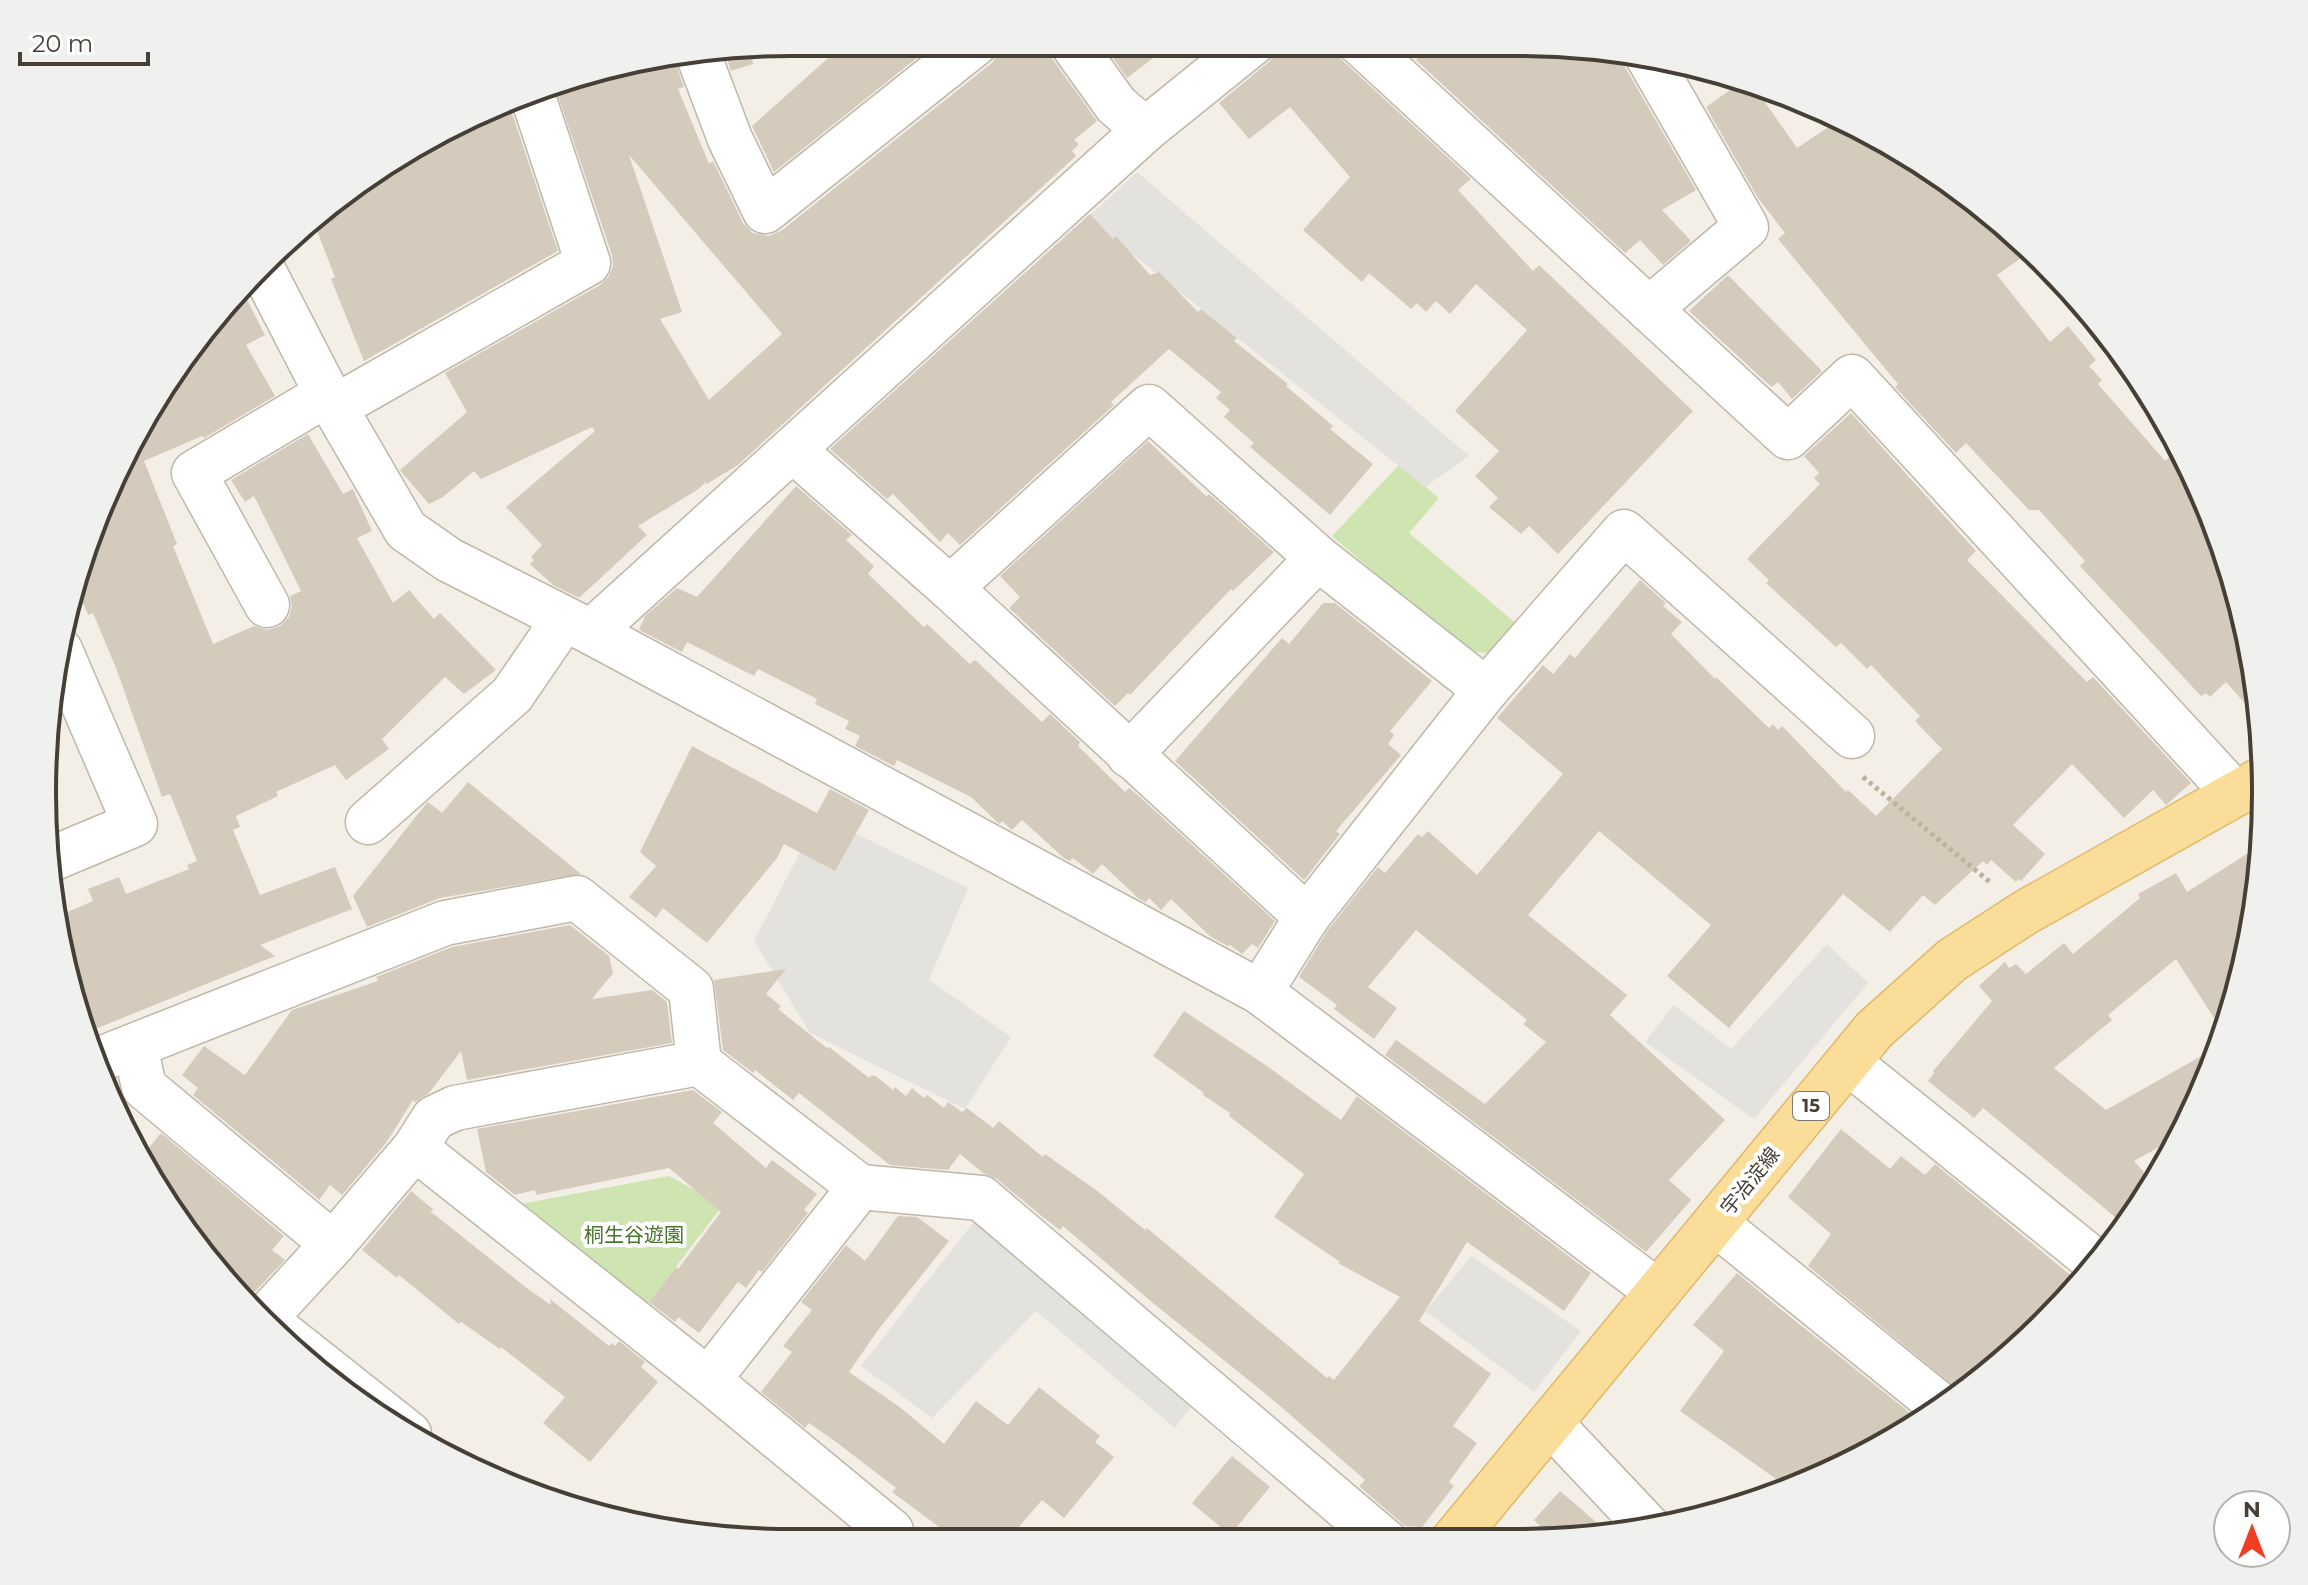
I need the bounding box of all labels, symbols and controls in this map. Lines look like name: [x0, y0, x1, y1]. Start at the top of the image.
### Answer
scale bar: [20, 16, 148, 66]
text: 20 m: [32, 29, 93, 58]
road number: 15: [1793, 1092, 1829, 1120]
street label: 宇治淀線: [1716, 1142, 1784, 1220]
park label: 桐生谷遊園: [584, 1223, 684, 1247]
north arrow: [2212, 1489, 2292, 1569]
text: N: [2243, 1496, 2261, 1523]

